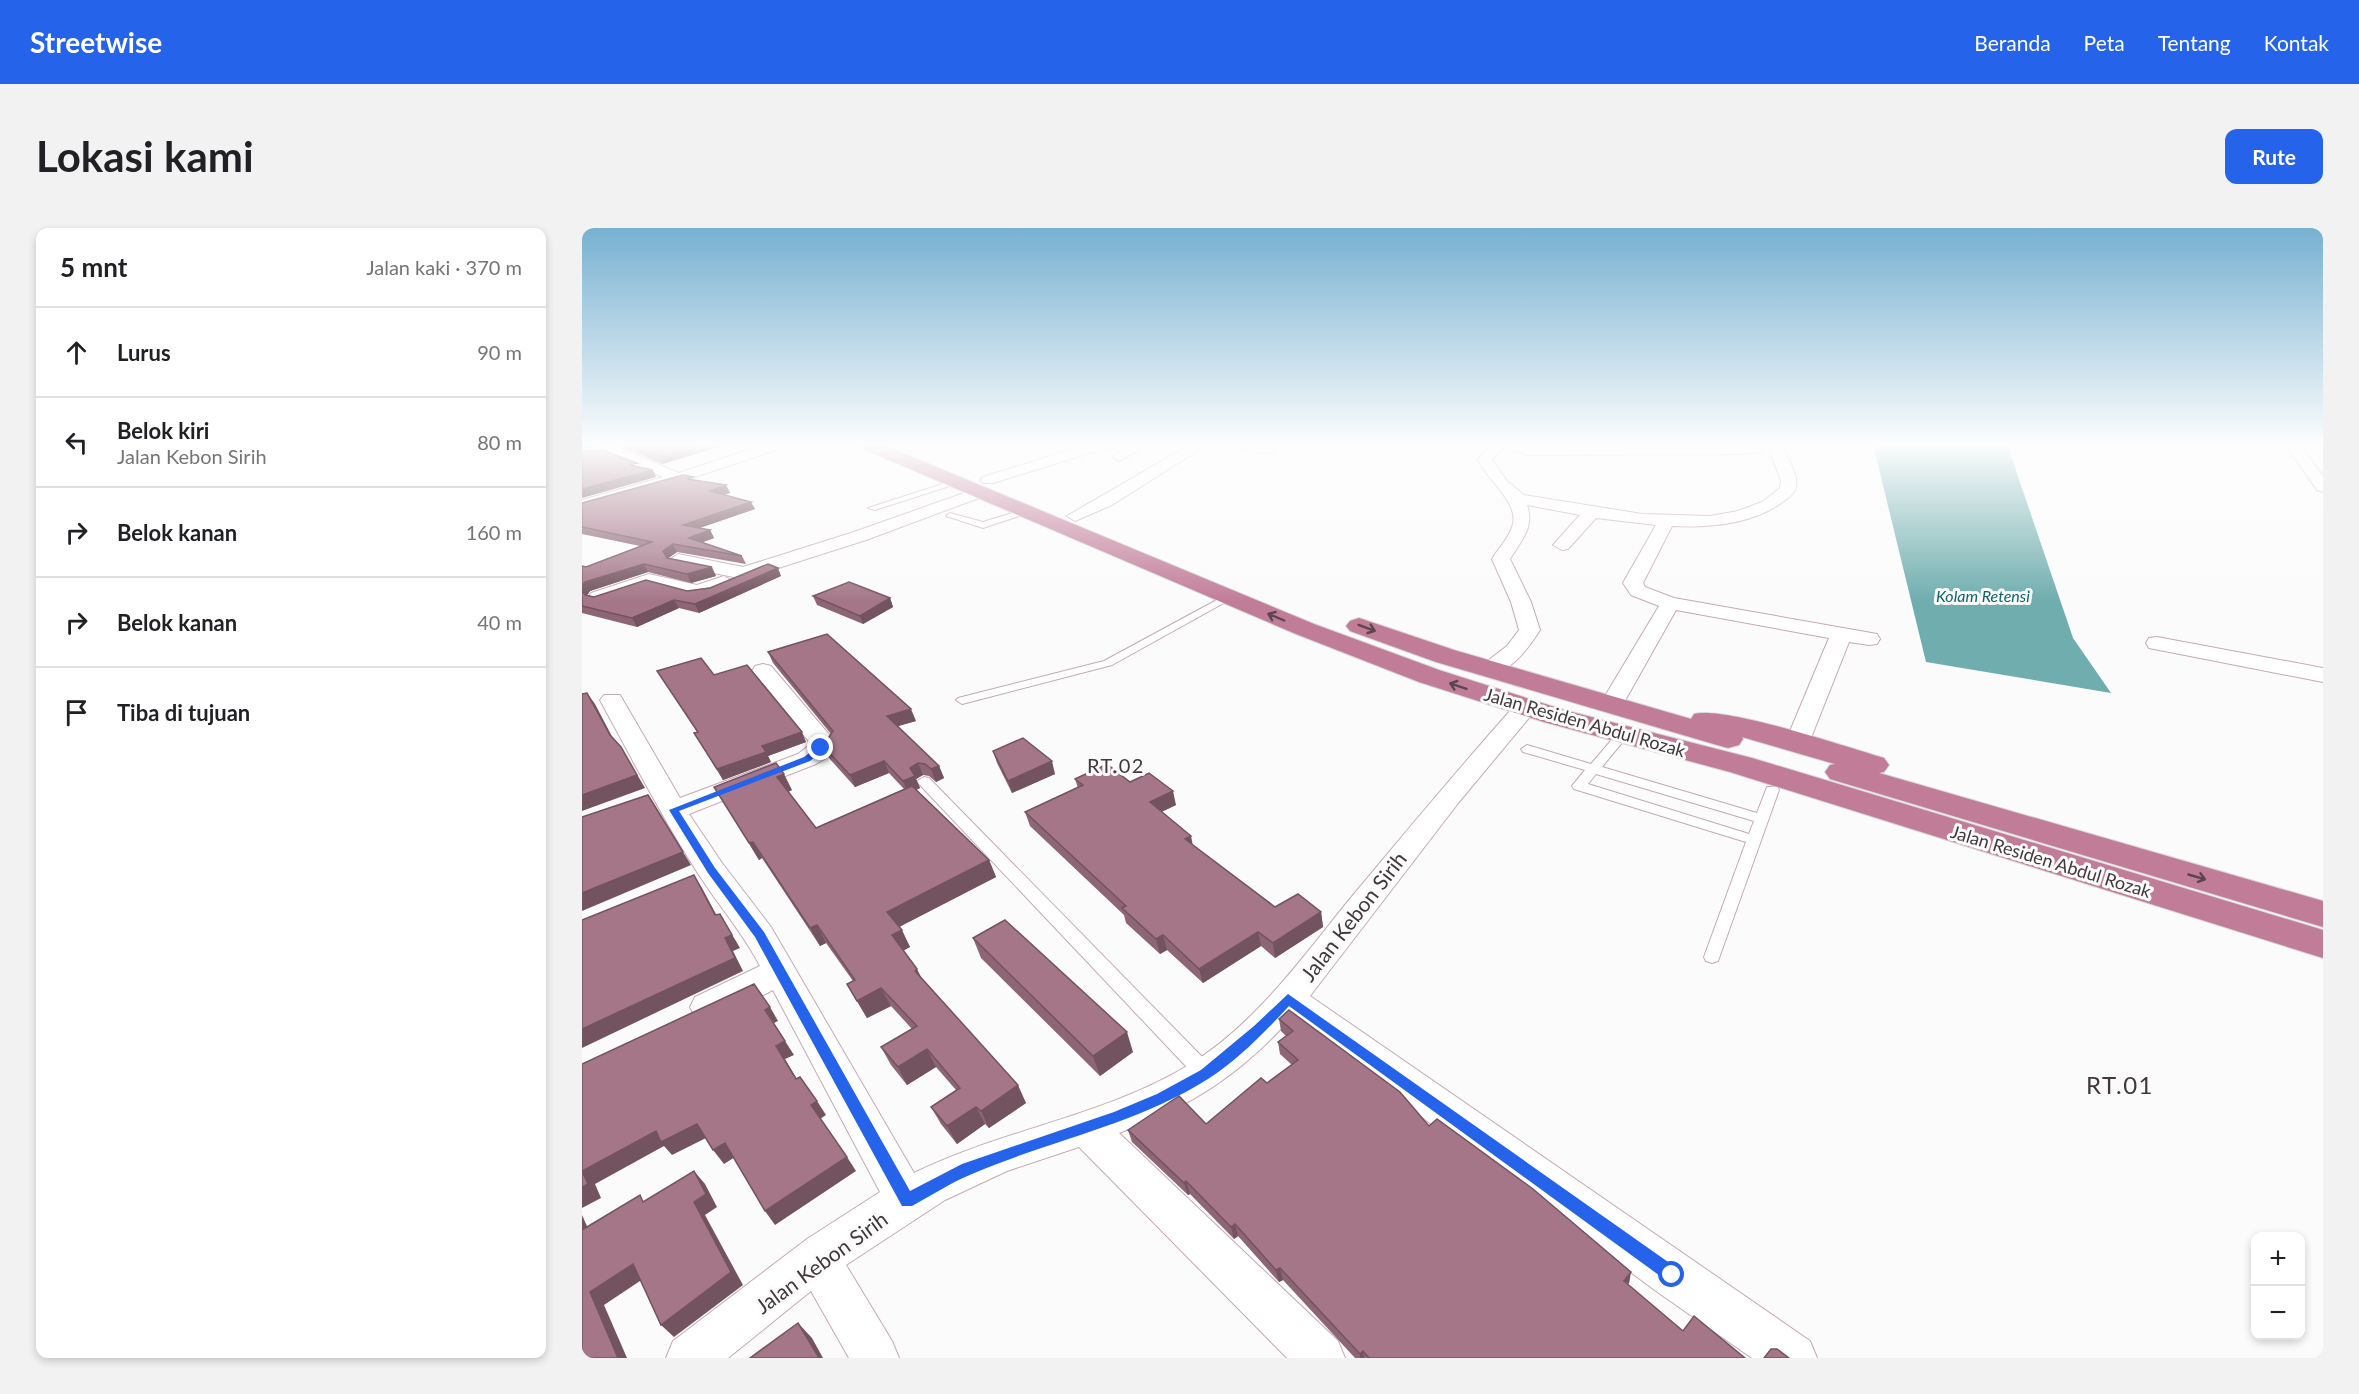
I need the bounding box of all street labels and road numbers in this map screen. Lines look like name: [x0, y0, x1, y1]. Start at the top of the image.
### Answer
street label: Jalan Residen Abdul Rozak: [1482, 683, 1689, 761]
street label: Jalan Residen Abdul Rozak: [1948, 820, 2155, 902]
street label: Jalan Kebon Sirih: [1295, 846, 1411, 986]
street label: Jalan Kebon Sirih: [750, 1206, 892, 1318]

